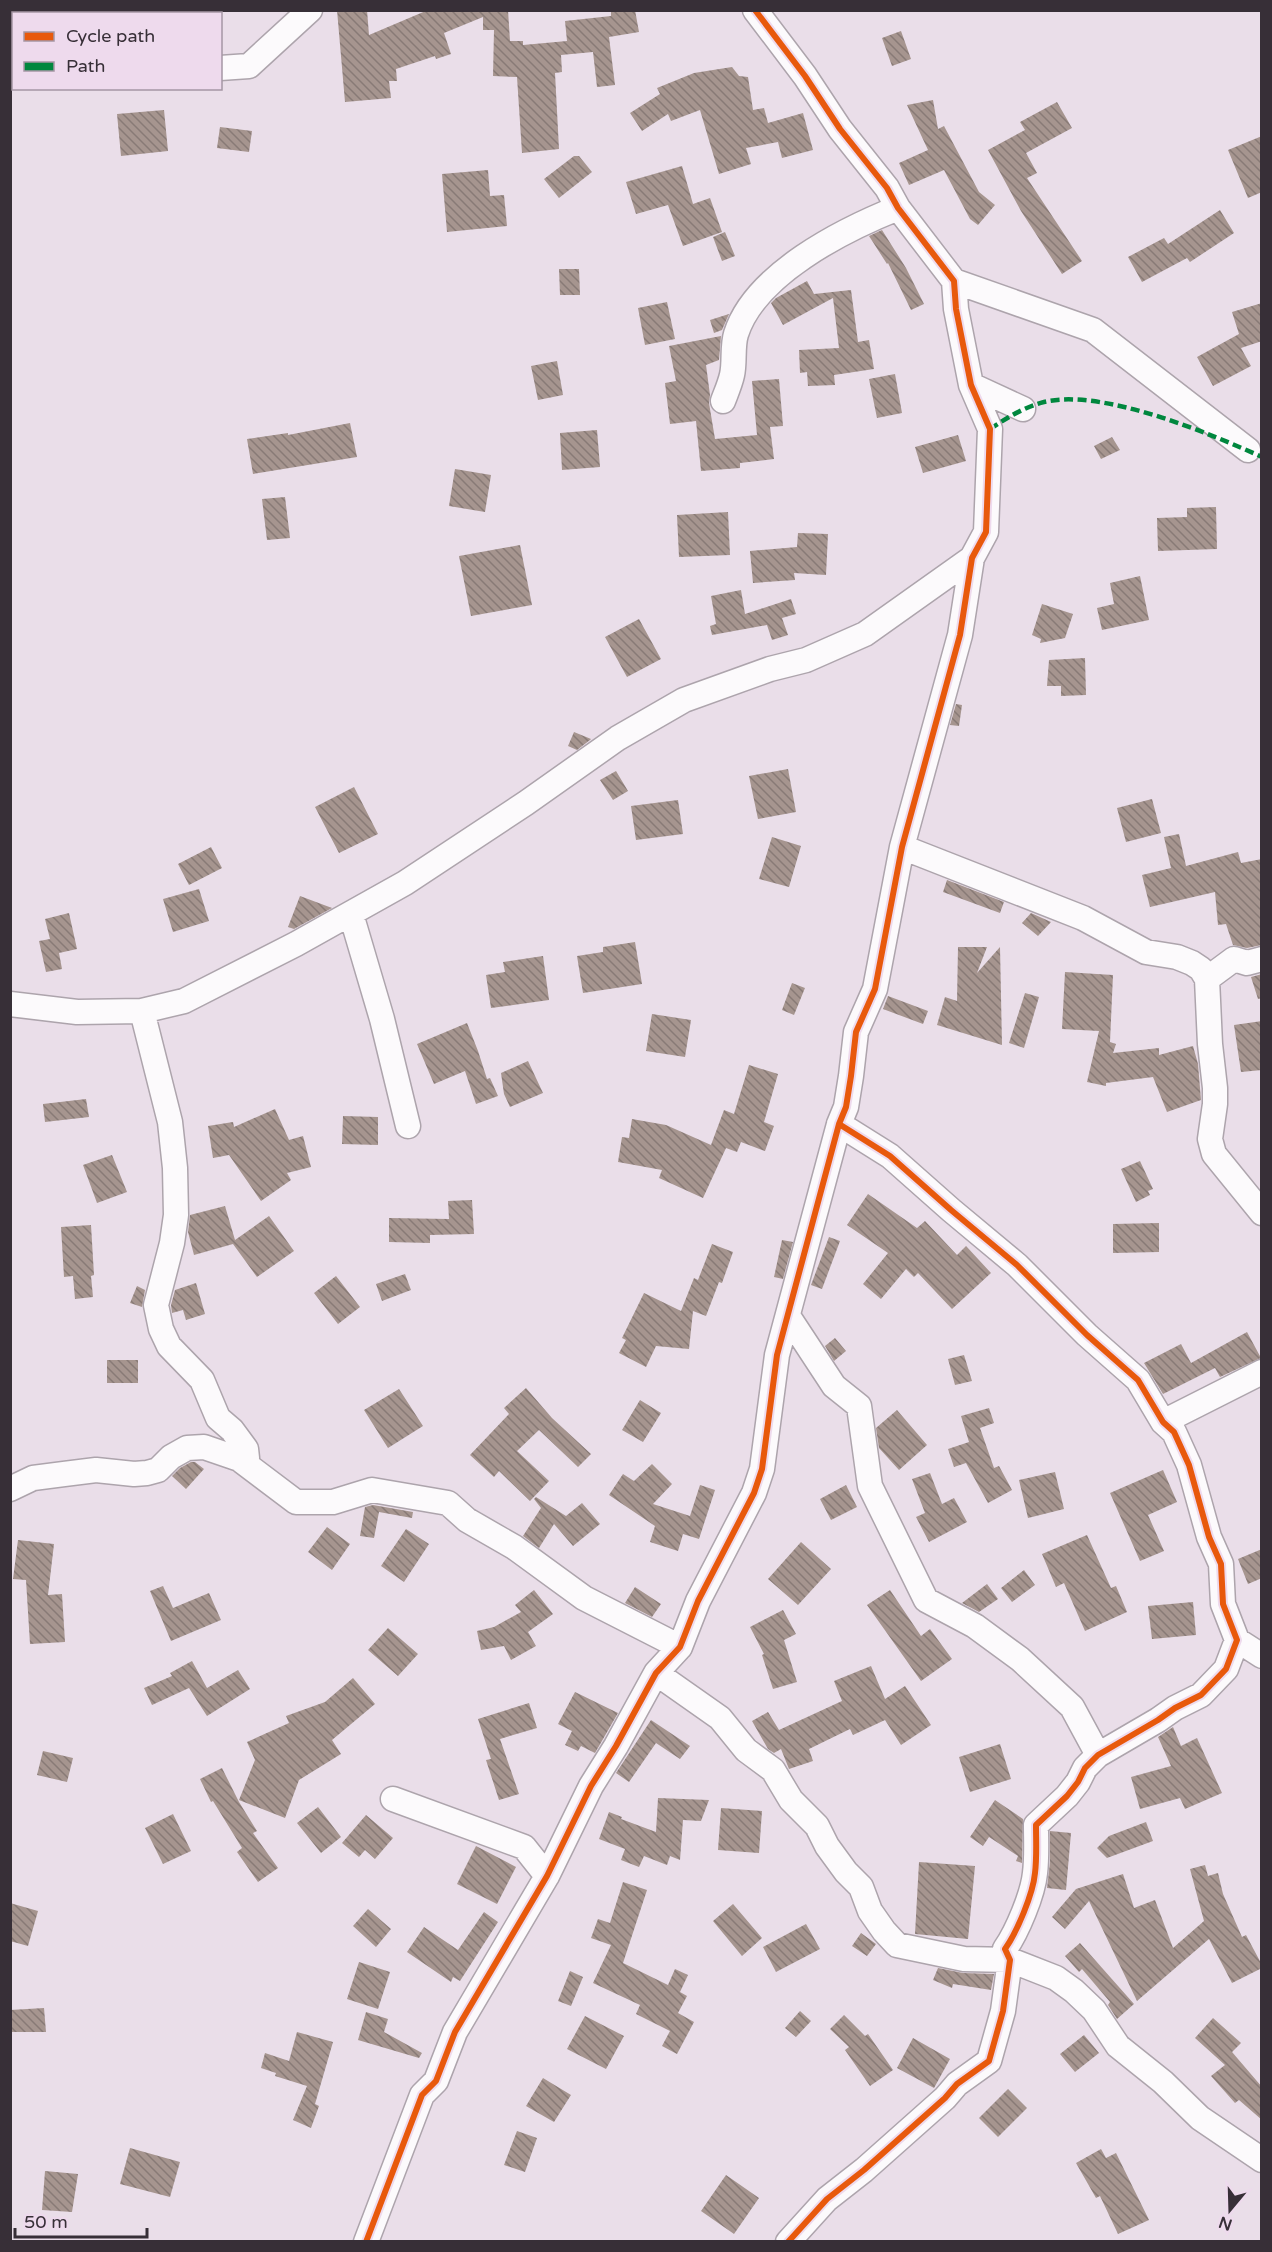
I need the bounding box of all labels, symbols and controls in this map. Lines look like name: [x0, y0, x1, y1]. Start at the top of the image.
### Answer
legend: [12, 12, 222, 90]
text: Cycle path: [66, 25, 155, 47]
text: Path: [66, 55, 105, 77]
north arrow: [1200, 2180, 1260, 2240]
scale bar: [15, 2201, 147, 2239]
text: 50 m: [24, 2211, 68, 2233]
text: N: [1216, 2212, 1235, 2235]

